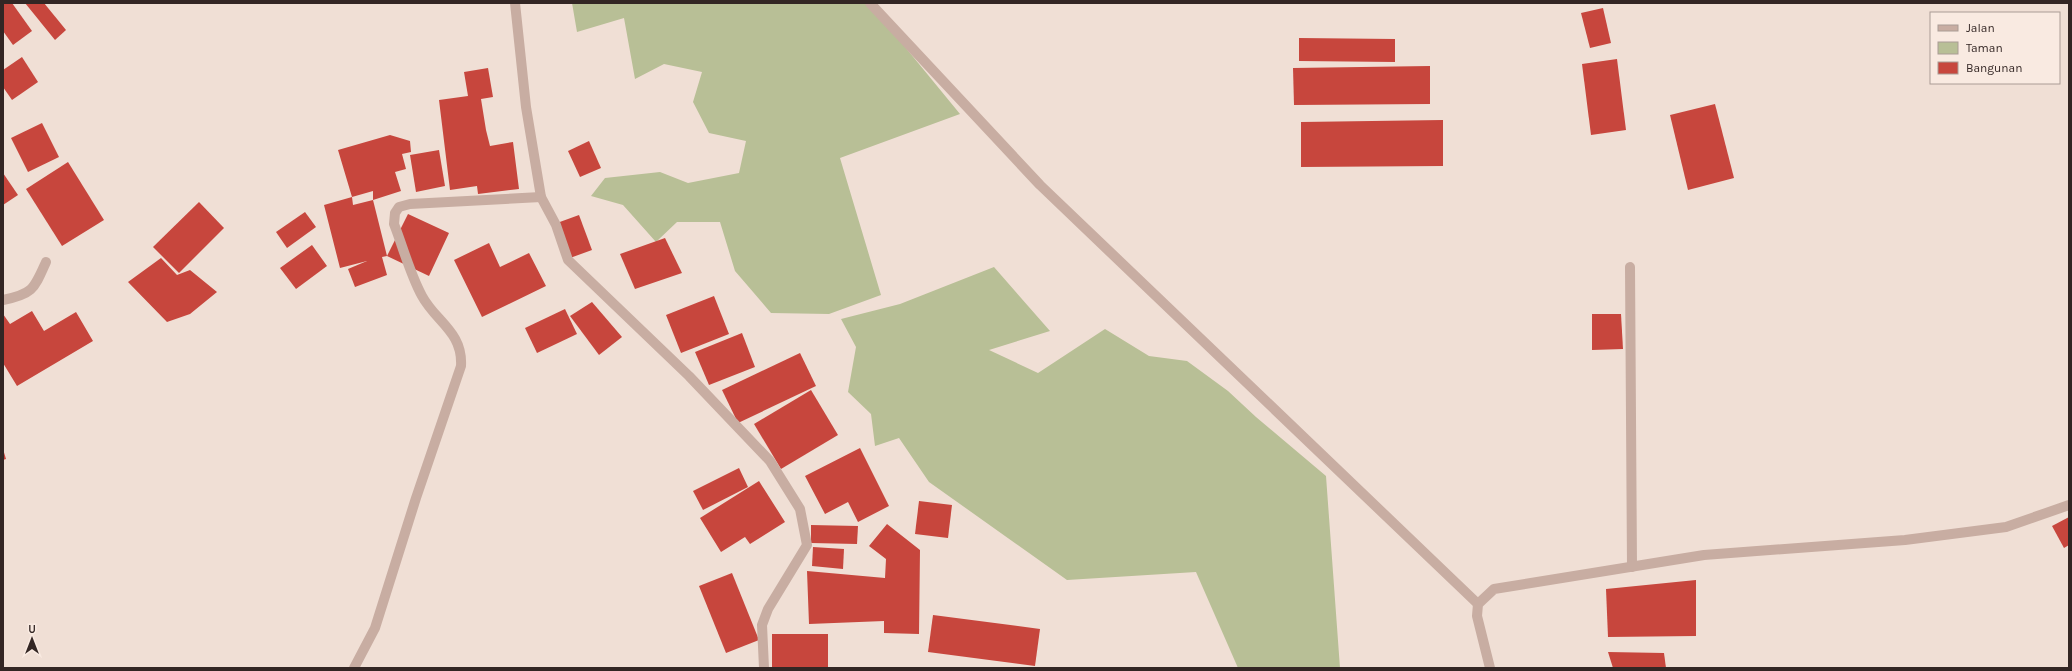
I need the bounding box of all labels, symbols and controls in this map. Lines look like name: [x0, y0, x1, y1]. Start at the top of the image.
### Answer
legend: [1930, 12, 2060, 84]
text: Jalan: [1966, 21, 1995, 35]
text: Taman: [1966, 41, 2003, 55]
text: Bangunan: [1966, 61, 2022, 75]
north arrow: [12, 619, 52, 659]
text: U: [28, 623, 36, 636]

